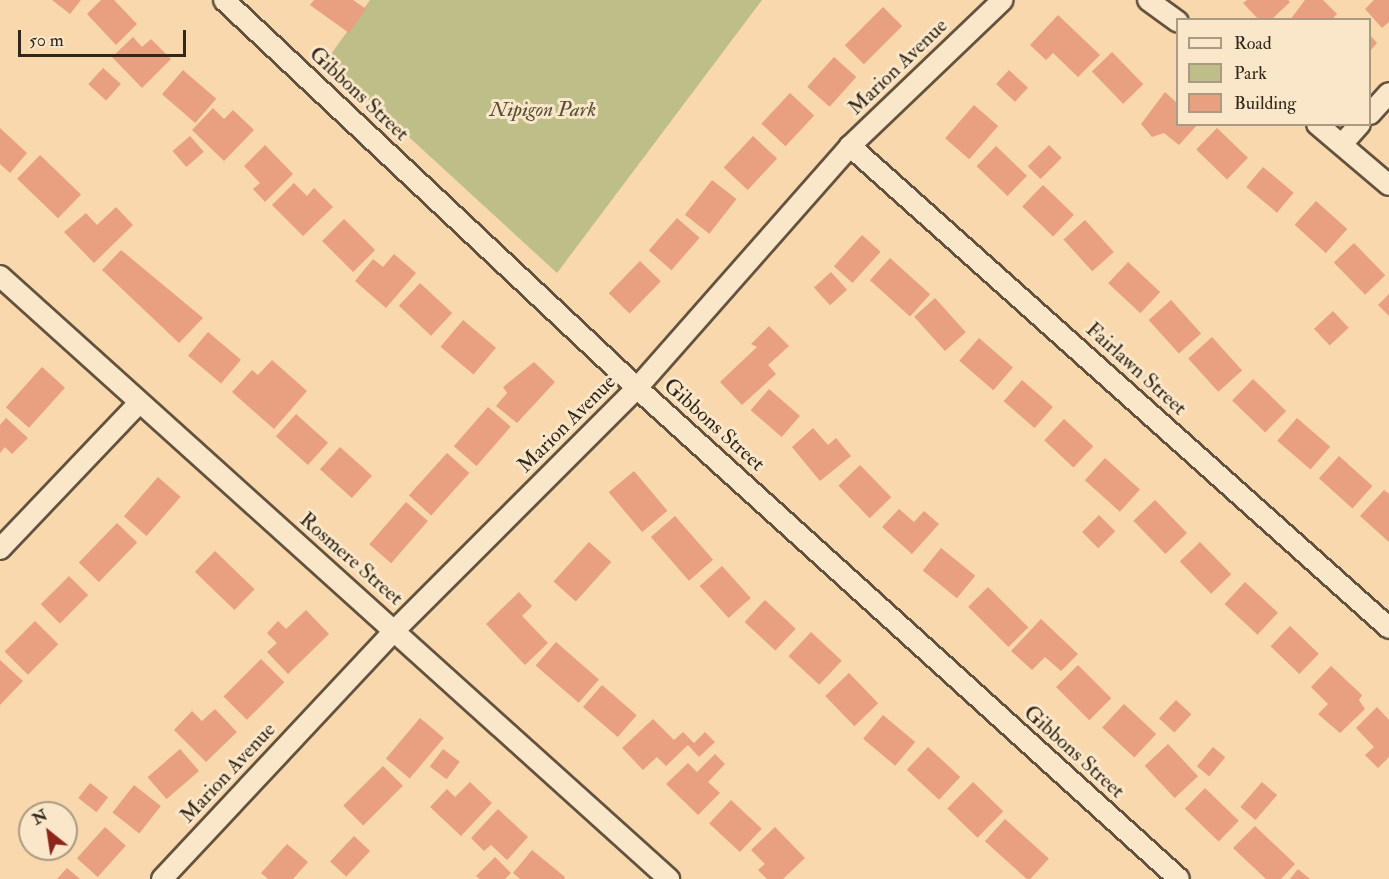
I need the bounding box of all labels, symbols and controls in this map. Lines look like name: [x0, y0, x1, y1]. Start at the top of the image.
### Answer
street label: Marion Avenue: [843, 13, 953, 121]
scale bar: [21, 18, 189, 56]
legend: [1176, 18, 1371, 126]
text: 50 m: [29, 29, 64, 52]
text: Road: [1234, 32, 1272, 55]
street label: Gibbons Street: [304, 42, 414, 146]
text: Park: [1234, 62, 1267, 85]
text: Building: [1234, 92, 1296, 115]
park label: Nipigon Park: [490, 97, 596, 123]
street label: Fairlawn Street: [1080, 317, 1192, 421]
street label: Marion Avenue: [513, 370, 621, 478]
street label: Gibbons Street: [658, 373, 770, 477]
street label: Rosmere Street: [294, 507, 408, 611]
street label: Gibbons Street: [1018, 700, 1130, 804]
street label: Marion Avenue: [175, 717, 281, 829]
north arrow: [18, 801, 78, 861]
text: N: [29, 805, 51, 829]

